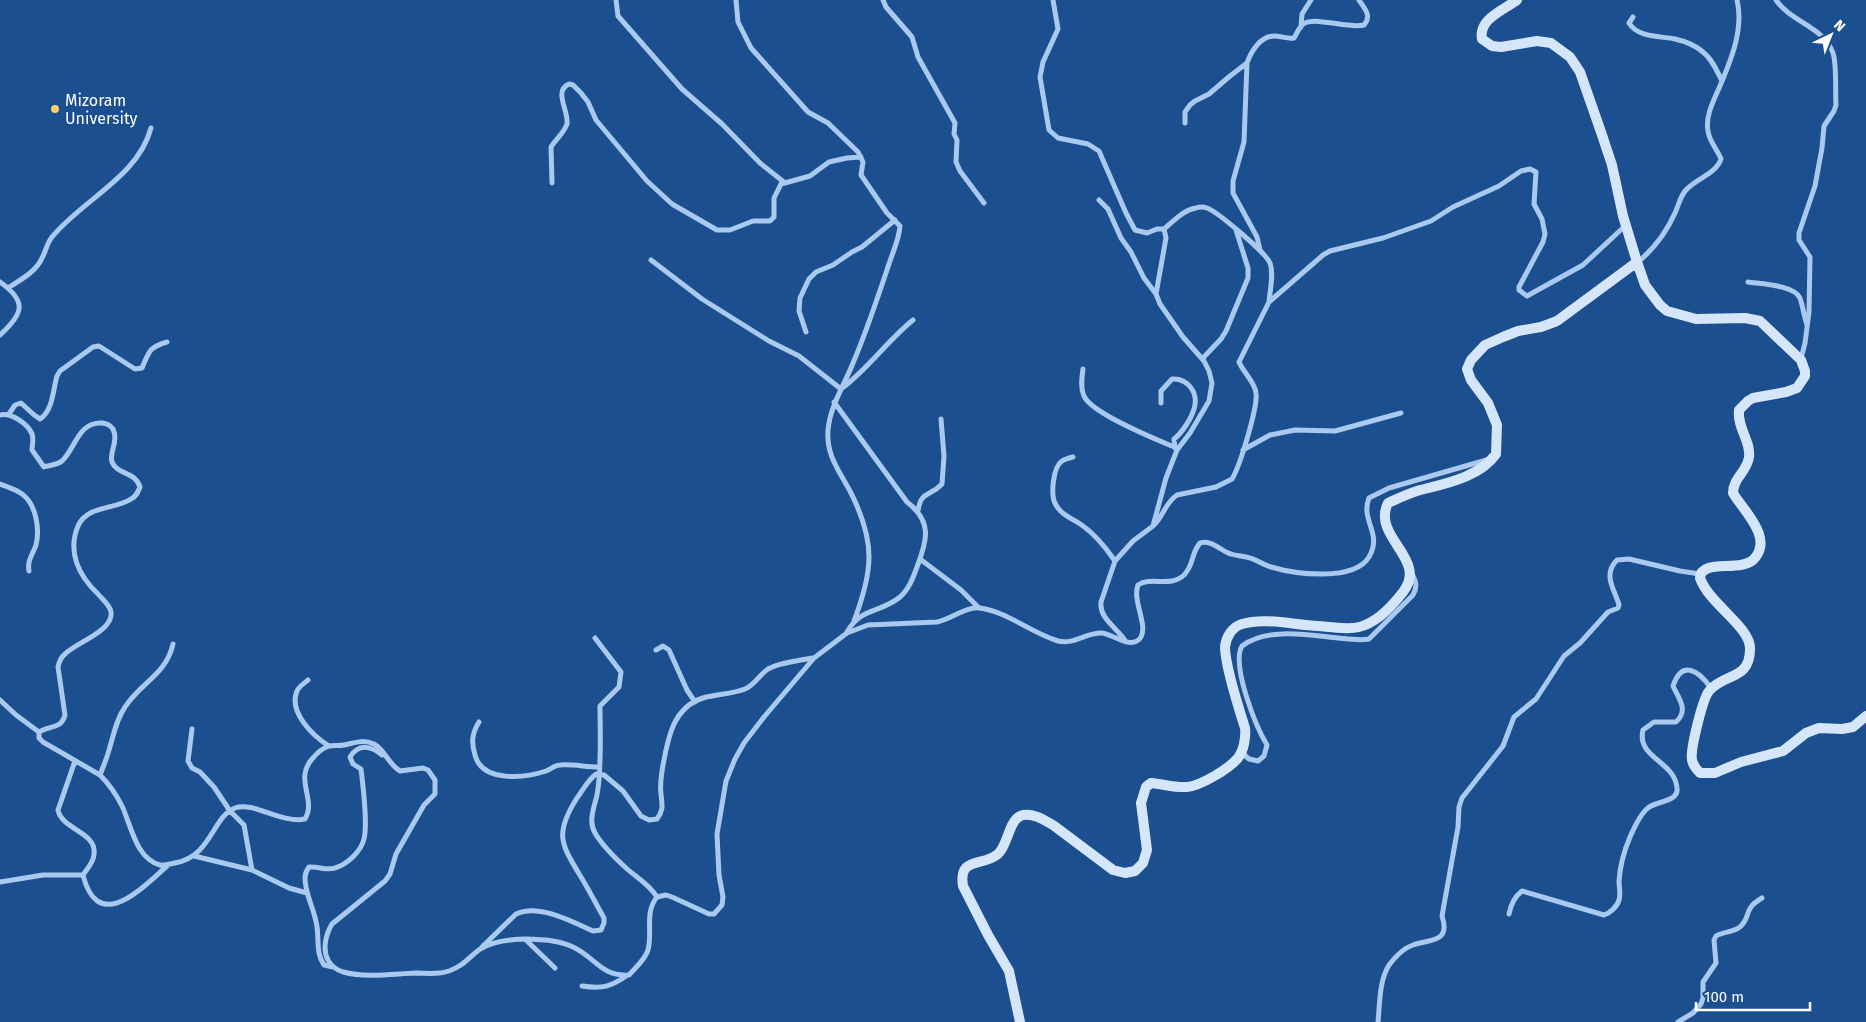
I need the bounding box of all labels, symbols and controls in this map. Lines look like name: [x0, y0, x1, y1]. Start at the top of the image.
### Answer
north arrow: [1806, 10, 1856, 60]
text: N: [1830, 16, 1849, 35]
place label: Mizoram University: [65, 91, 138, 128]
marker: Mizoram University: [49, 103, 61, 115]
scale bar: [1696, 980, 1810, 1012]
text: 100 m: [1704, 988, 1744, 1006]

